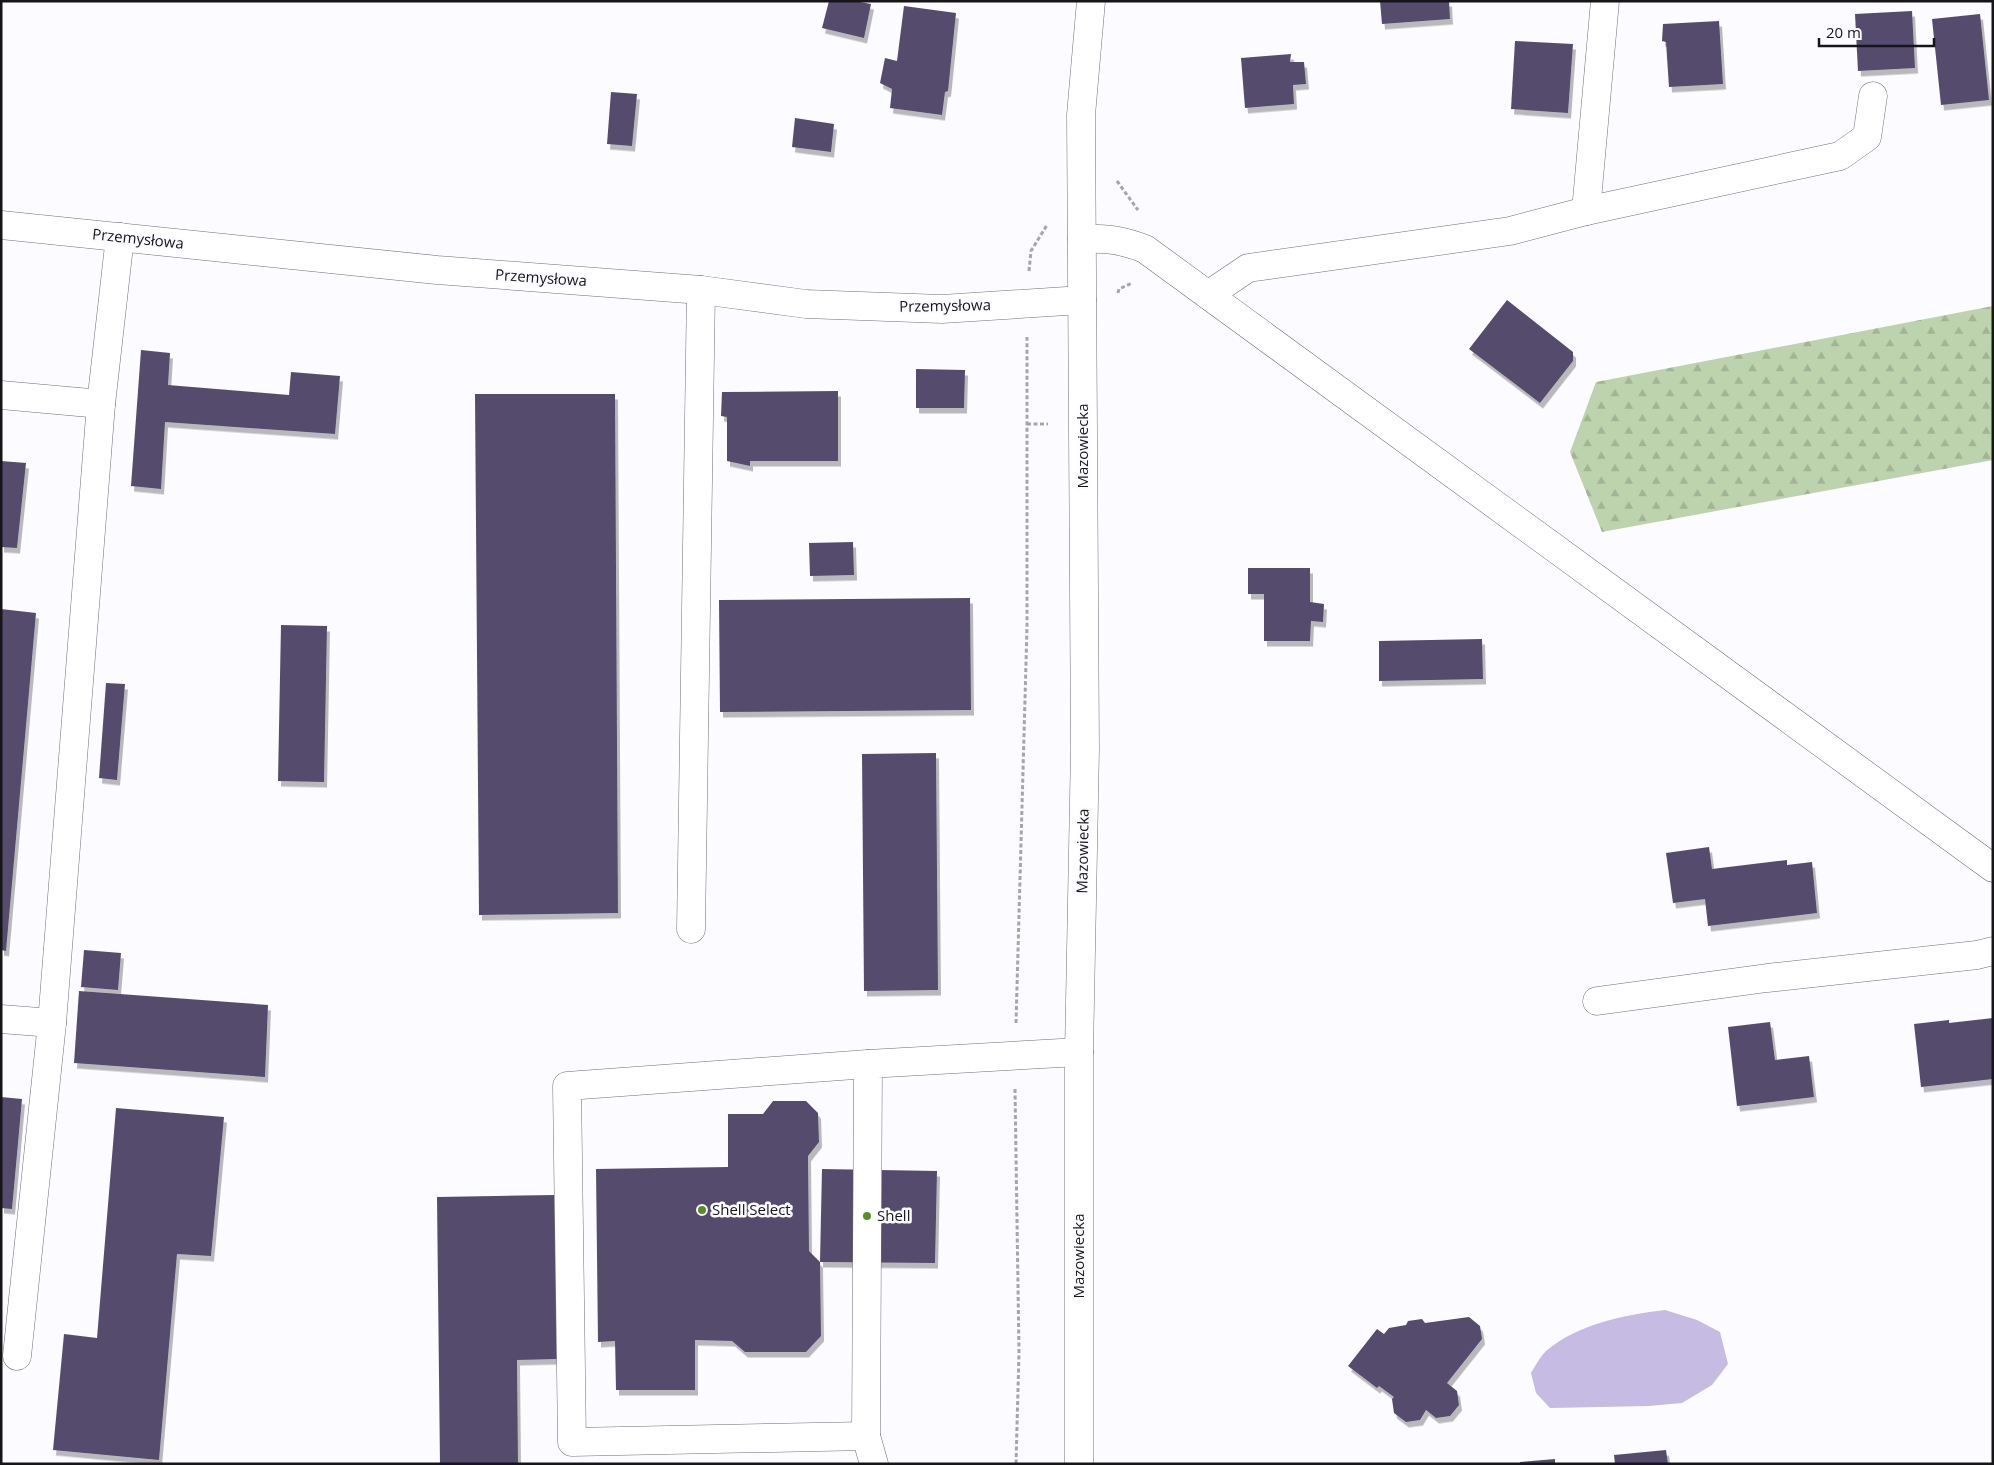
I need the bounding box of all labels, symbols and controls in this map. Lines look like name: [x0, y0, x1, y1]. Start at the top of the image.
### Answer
scale bar: [1819, 15, 1934, 47]
text: 20 m: [1826, 22, 1861, 42]
street label: Przemysłowa: [91, 223, 185, 253]
street label: Przemysłowa: [495, 264, 588, 290]
street label: Przemysłowa: [899, 294, 991, 316]
street label: Mazowiecka: [1072, 403, 1092, 489]
street label: Mazowiecka: [1071, 808, 1093, 894]
place label: Shell Select: [712, 1199, 791, 1219]
marker: Shell Select: [696, 1204, 708, 1216]
place label: Shell: [877, 1205, 910, 1225]
marker: Shell: [861, 1210, 873, 1222]
street label: Mazowiecka: [1068, 1213, 1088, 1299]

